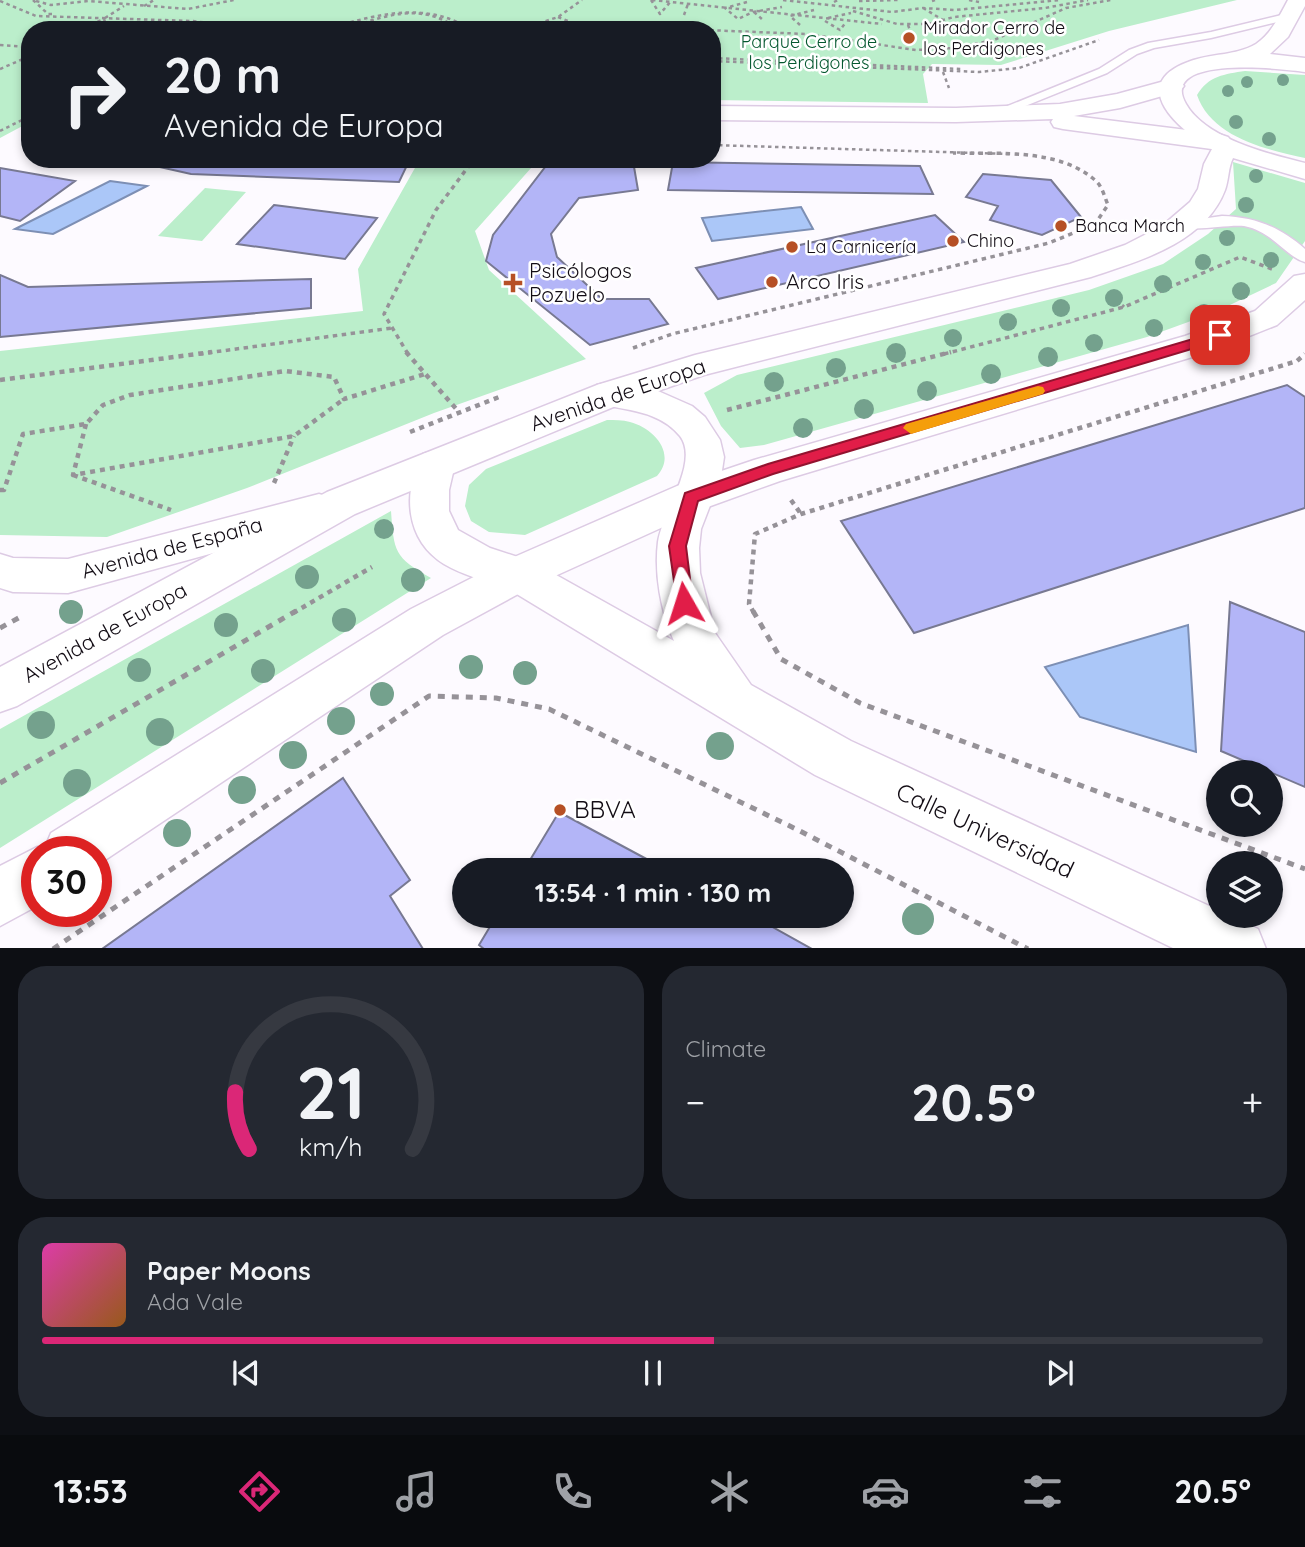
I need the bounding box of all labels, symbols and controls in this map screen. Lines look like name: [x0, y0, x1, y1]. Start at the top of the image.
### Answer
place label: Mirador Cerro de los Perdigones: [923, 16, 1065, 60]
park label: Parque Cerro de los Perdigones: [741, 30, 877, 74]
marker: Mirador Cerro de los Perdigones: [901, 30, 917, 46]
text: 20 m: [164, 44, 281, 105]
icon: right: [49, 49, 140, 140]
text: Avenida de Europa: [164, 105, 444, 145]
place label: Banca March: [1075, 214, 1185, 237]
marker: Banca March: [1053, 218, 1069, 234]
place label: Chino: [967, 229, 1014, 252]
marker: Chino: [945, 233, 961, 249]
place label: La Carnicería: [806, 235, 916, 258]
marker: La Carnicería: [784, 239, 800, 255]
place label: Psicólogos Pozuelo: [529, 257, 632, 307]
place label: Arco Iris: [786, 268, 864, 294]
marker: Psicólogos Pozuelo: [503, 273, 523, 293]
marker: Arco Iris: [764, 274, 780, 290]
pin: [1190, 305, 1250, 365]
icon: arrive: [1201, 316, 1239, 354]
street label: Avenida de Europa: [527, 352, 709, 436]
street label: Avenida de España: [78, 510, 265, 584]
position arrow: [647, 566, 721, 640]
street label: Avenida de Europa: [18, 576, 191, 688]
map controls: [1206, 760, 1283, 928]
button: search: [1206, 760, 1283, 837]
street label: Calle Universidad: [892, 776, 1079, 884]
place label: BBVA: [574, 794, 636, 824]
marker: BBVA: [552, 802, 568, 818]
speed limit sign: 30: [21, 836, 112, 927]
button: layers: [1206, 851, 1283, 928]
text: 13:54 · 1 min · 130 m: [535, 876, 771, 909]
text: Climate: [686, 1034, 766, 1063]
text: 21: [296, 1046, 366, 1137]
text: 20.5°: [911, 1069, 1036, 1134]
text: −: [686, 1078, 705, 1126]
text: +: [1242, 1078, 1263, 1126]
text: km/h: [299, 1130, 362, 1161]
text: Paper Moons: [147, 1254, 311, 1287]
text: Ada Vale: [147, 1287, 243, 1316]
icon: previous: [227, 1354, 265, 1392]
icon: pause: [634, 1354, 672, 1392]
icon: next: [1041, 1354, 1079, 1392]
icon: directions: [235, 1467, 284, 1516]
icon: music: [392, 1467, 441, 1516]
icon: phone: [548, 1467, 597, 1516]
icon: climate: [705, 1467, 754, 1516]
icon: car: [861, 1467, 910, 1516]
icon: filters: [1018, 1467, 1067, 1516]
text: 13:53: [54, 1471, 128, 1511]
text: 20.5°: [1174, 1471, 1251, 1511]

